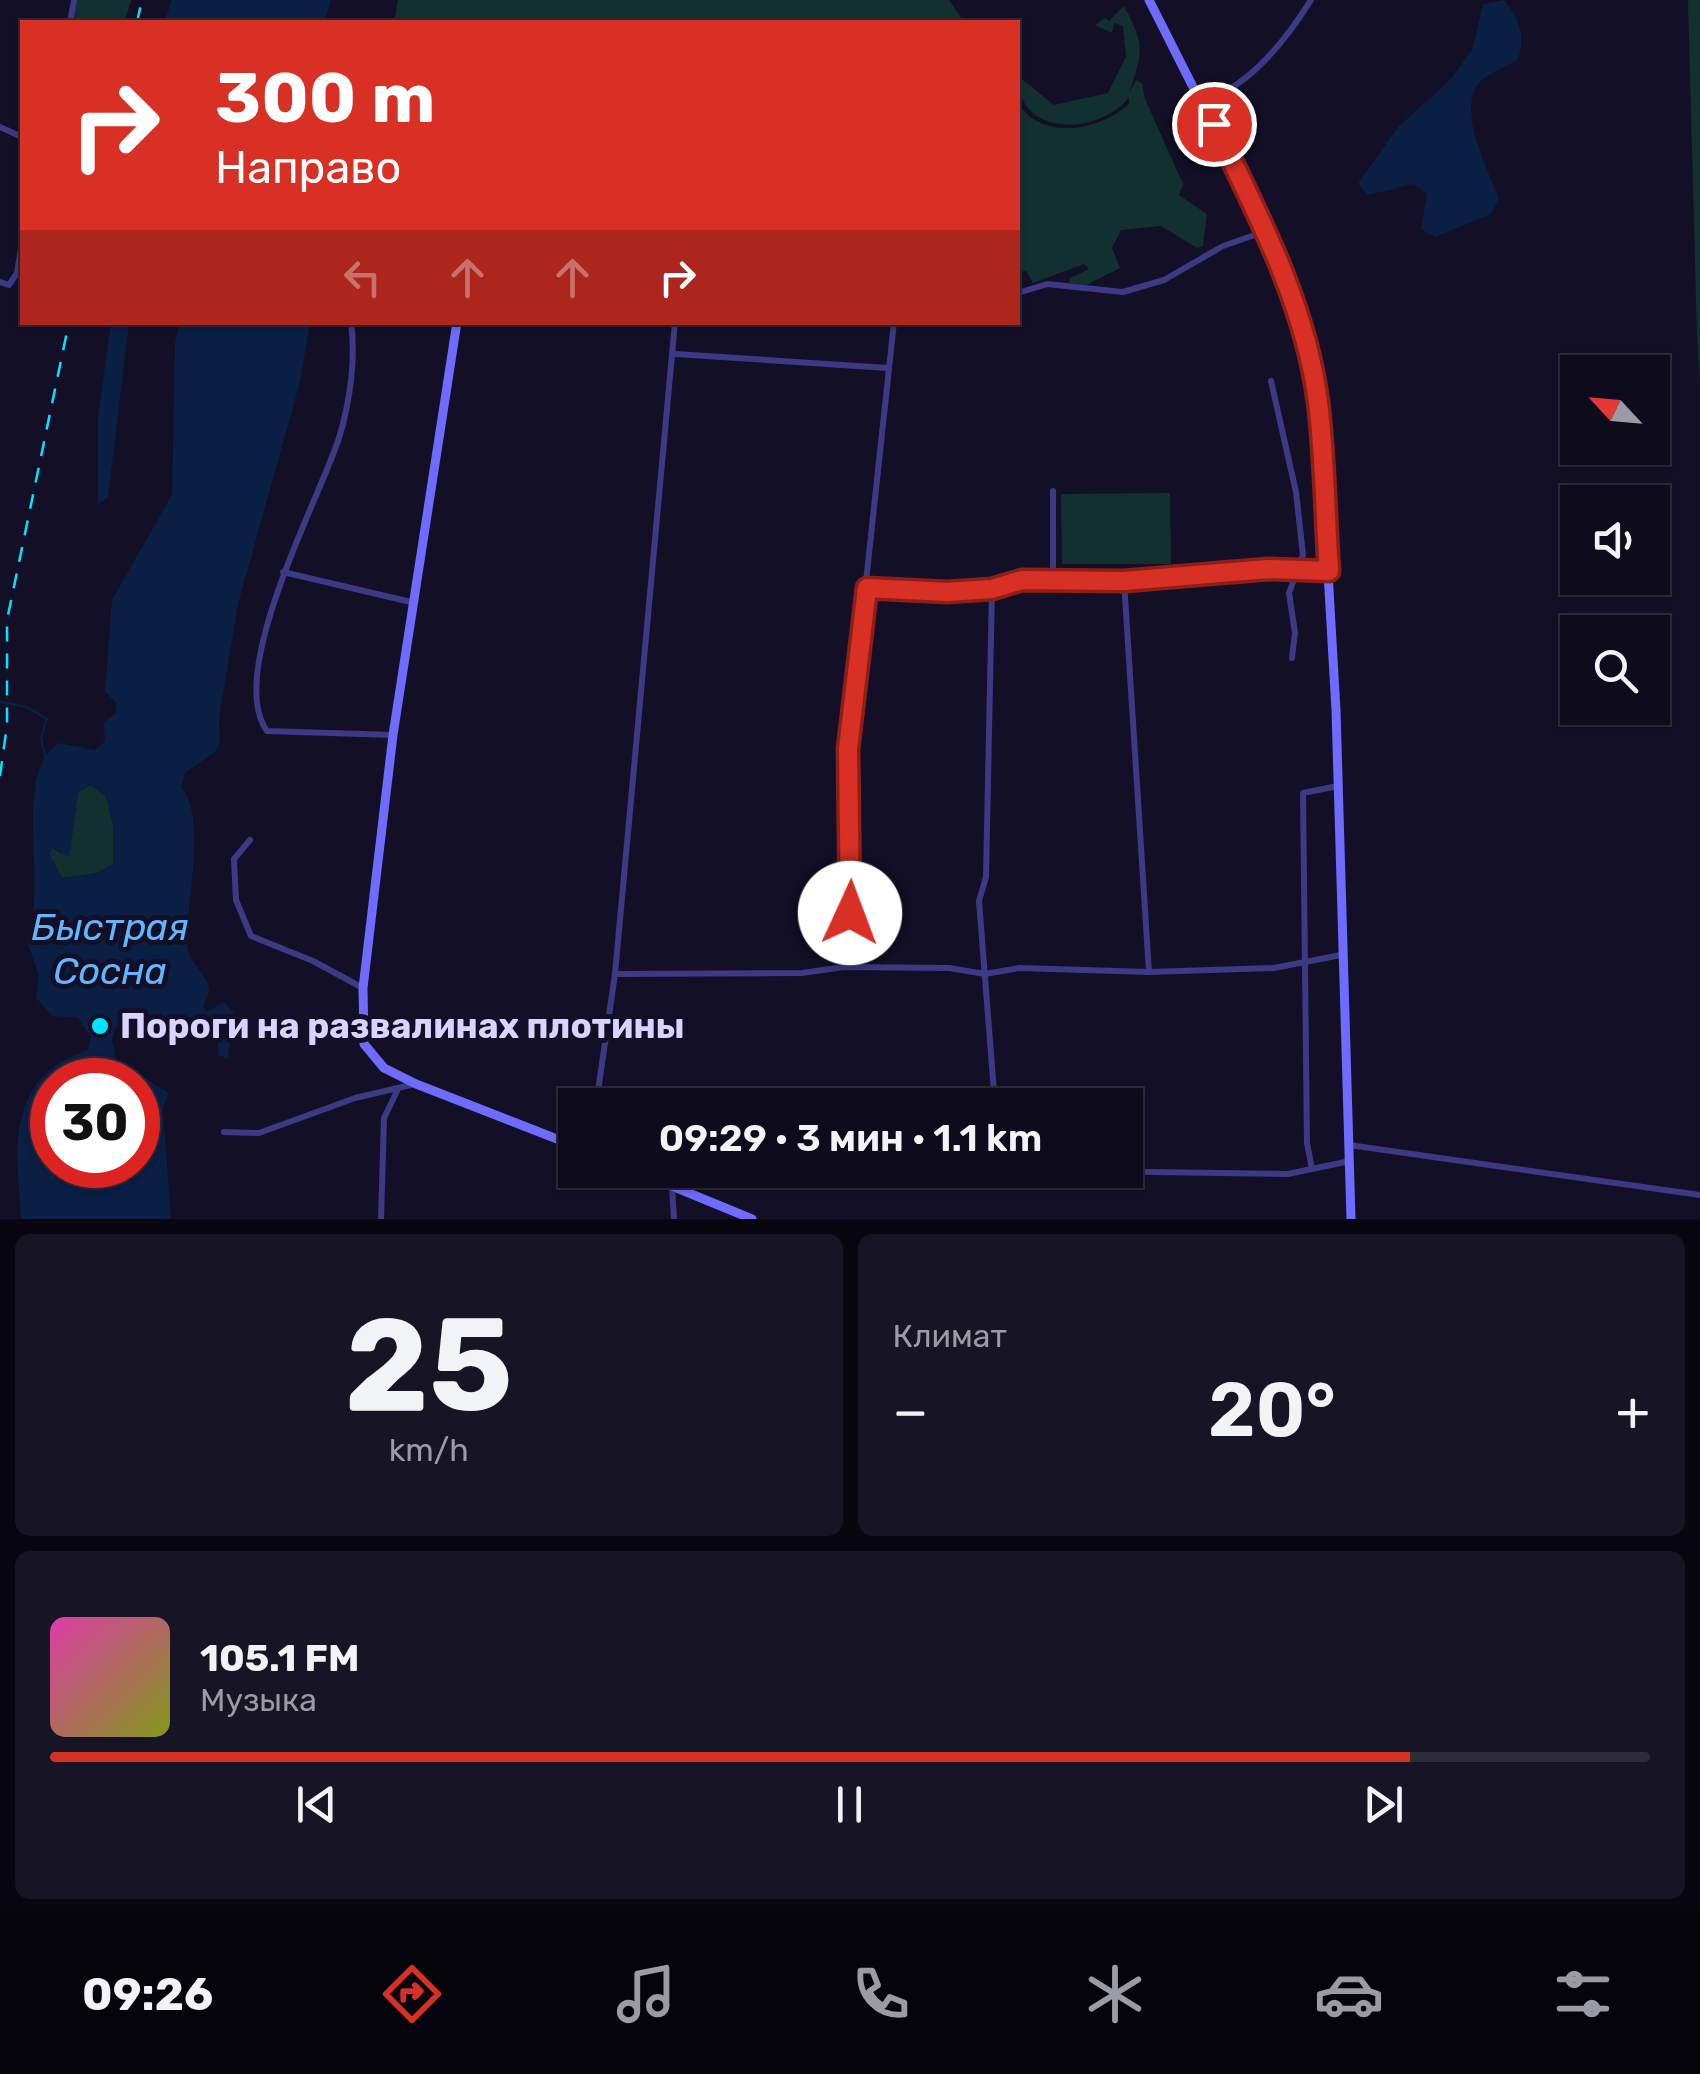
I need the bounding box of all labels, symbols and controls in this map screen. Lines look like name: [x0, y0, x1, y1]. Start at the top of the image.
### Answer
text: 300 m: [215, 57, 435, 140]
icon: right: [50, 60, 180, 190]
pin: [1172, 82, 1257, 167]
icon: arrive: [1187, 97, 1242, 152]
text: Направо: [215, 141, 401, 194]
icon: left: [335, 250, 390, 305]
icon: ahead: [440, 250, 495, 305]
icon: ahead: [545, 250, 600, 305]
icon: right: [650, 250, 705, 305]
north arrow: [1560, 355, 1670, 465]
map controls: [1560, 355, 1670, 725]
button: sound: [1560, 485, 1670, 595]
button: search: [1560, 615, 1670, 725]
position arrow: [798, 861, 902, 965]
water label: Быстрая Сосна: [31, 904, 189, 994]
place label: Пороги на развалинах плотины: [120, 1005, 685, 1047]
marker: Пороги на развалинах плотины: [89, 1015, 111, 1037]
speed limit sign: 30: [30, 1058, 160, 1188]
text: 09:29 · 3 мин · 1.1 km: [659, 1115, 1042, 1161]
text: 25: [345, 1288, 513, 1443]
text: Климат: [893, 1317, 1007, 1355]
text: 20°: [1208, 1366, 1336, 1455]
text: −: [893, 1379, 928, 1444]
text: +: [1616, 1379, 1650, 1444]
text: km/h: [389, 1431, 469, 1469]
text: 105.1 FM: [200, 1635, 359, 1681]
text: Музыка: [200, 1681, 317, 1719]
icon: previous: [289, 1777, 344, 1832]
icon: pause: [822, 1777, 877, 1832]
icon: next: [1356, 1777, 1411, 1832]
icon: directions: [377, 1959, 447, 2029]
icon: music: [611, 1959, 681, 2029]
icon: phone: [846, 1959, 916, 2029]
icon: climate: [1080, 1959, 1150, 2029]
icon: car: [1314, 1959, 1384, 2029]
icon: filters: [1548, 1959, 1618, 2029]
text: 09:26: [82, 1968, 213, 2021]

